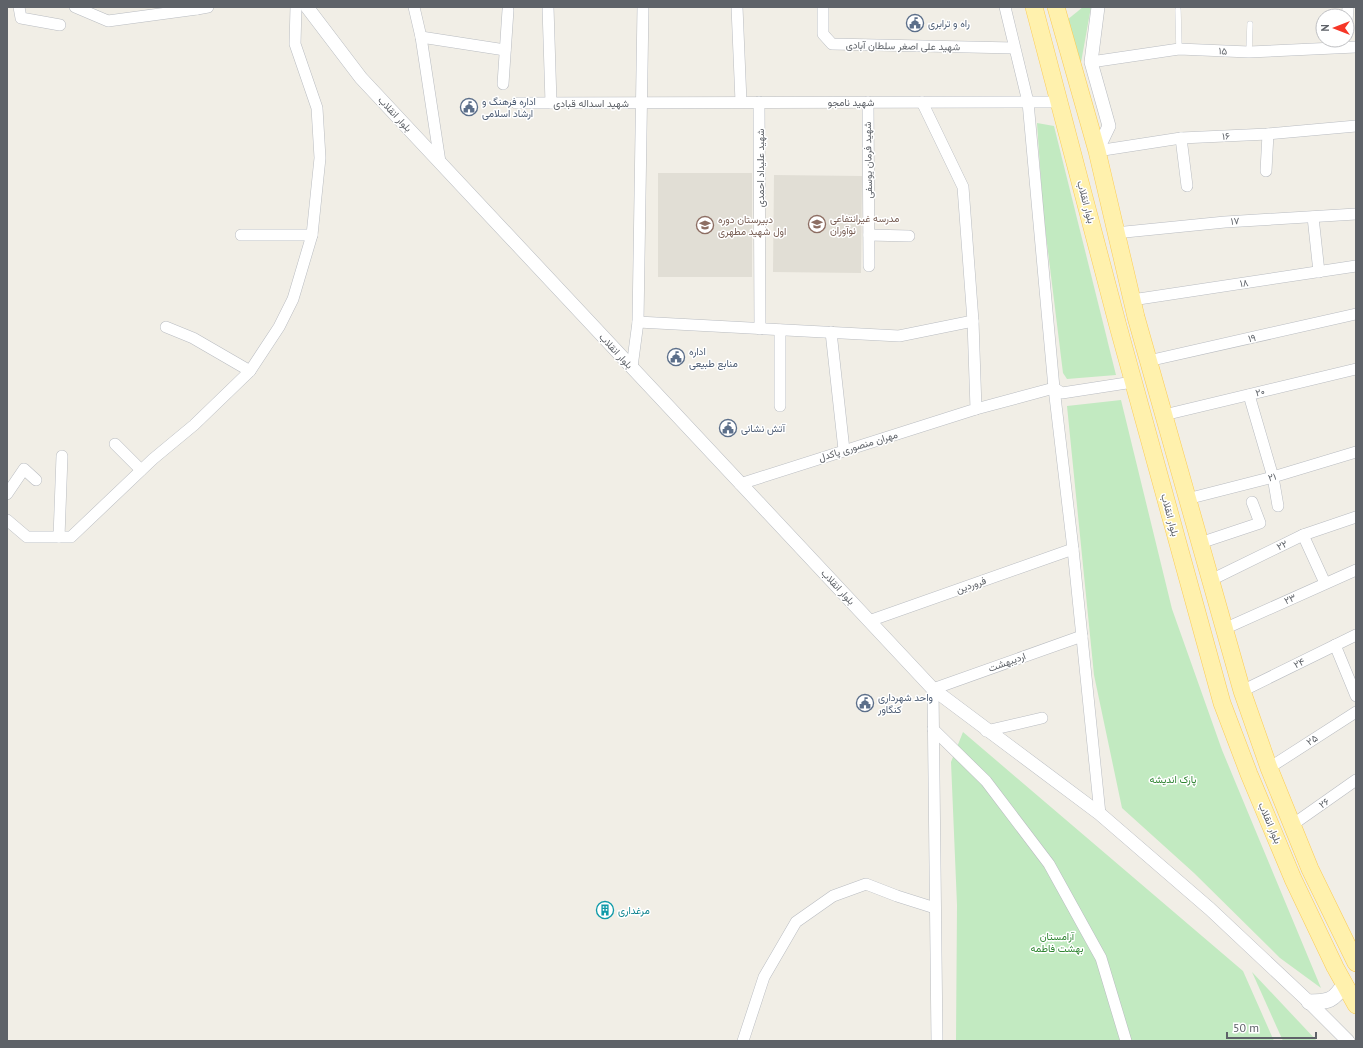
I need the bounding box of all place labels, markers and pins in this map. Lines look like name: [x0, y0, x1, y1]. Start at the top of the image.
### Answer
public building icon: راه و ترابری: [905, 13, 925, 33]
place label: راه و ترابری: [928, 17, 970, 30]
place label: اداره فرهنگ و ارشاد اسلامی: [482, 95, 536, 120]
public building icon: اداره فرهنگ و ارشاد اسلامی: [459, 97, 479, 117]
place label: مدرسه غیرانتفاعی نوآوران: [830, 212, 899, 237]
place label: دبیرستان دوره اول شهید مطهری: [718, 213, 786, 238]
school or university icon: مدرسه غیرانتفاعی نوآوران: [807, 214, 827, 234]
school or university icon: دبیرستان دوره اول شهید مطهری: [695, 215, 715, 235]
place label: اداره منابع طبیعی: [689, 345, 738, 370]
public building icon: اداره منابع طبیعی: [666, 347, 686, 367]
public building icon: آتش نشانی: [718, 418, 738, 438]
place label: آتش نشانی: [741, 422, 786, 435]
place label: واحد شهرداری کنگاور: [877, 691, 933, 716]
public building icon: واحد شهرداری کنگاور: [855, 693, 875, 713]
building icon: مرغداری: [595, 900, 615, 920]
place label: مرغداری: [618, 904, 650, 917]

